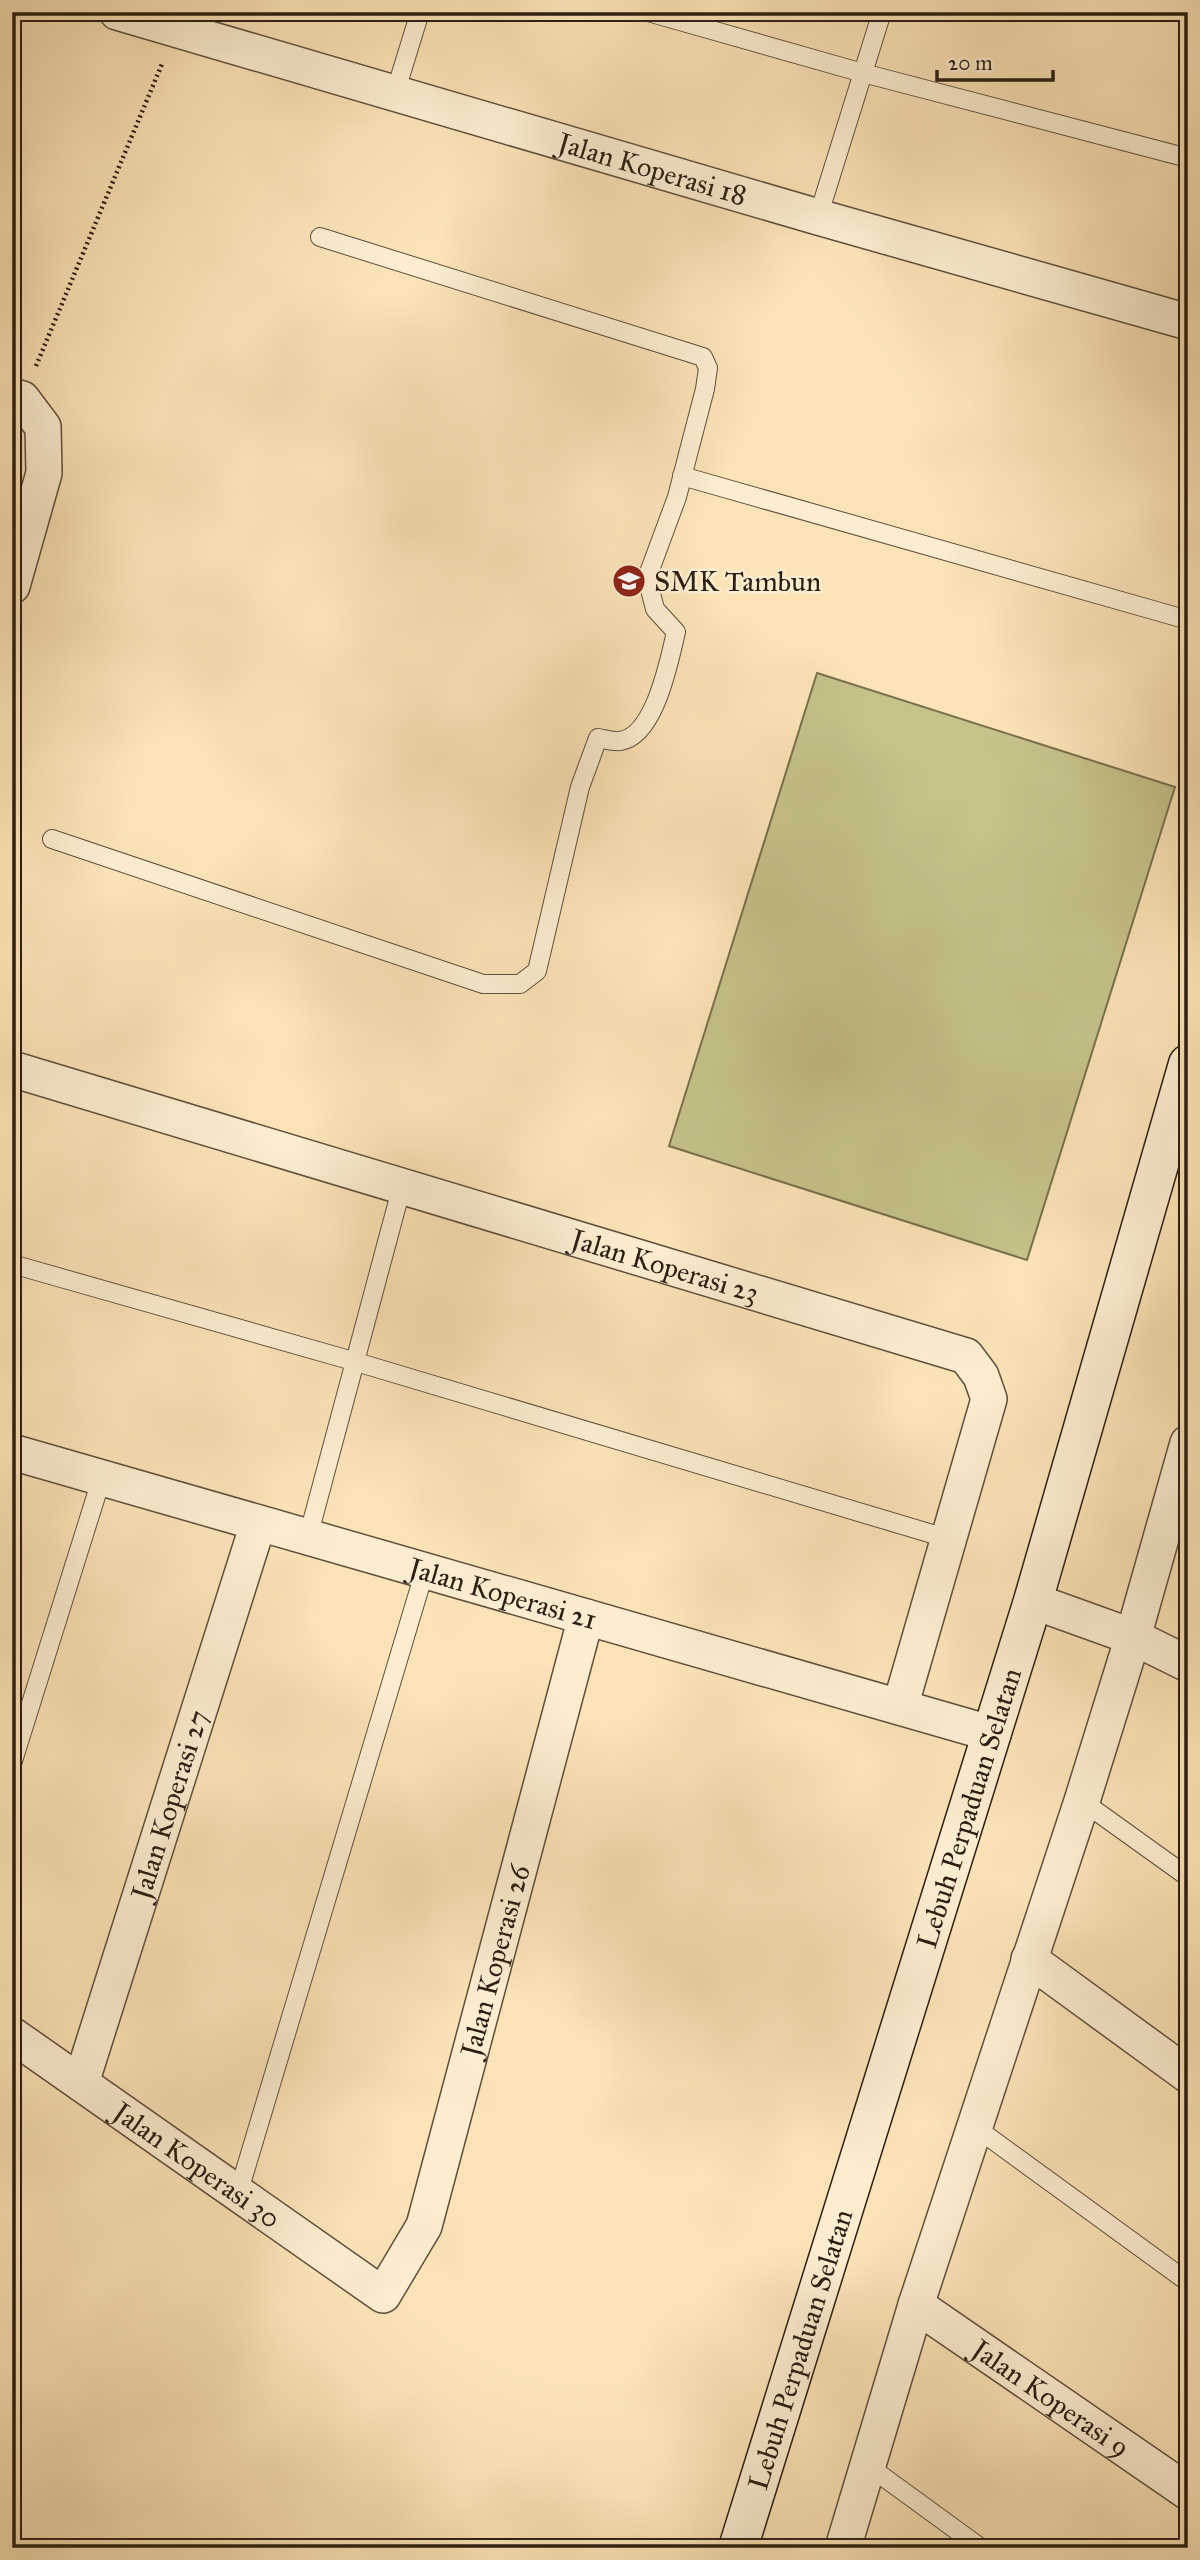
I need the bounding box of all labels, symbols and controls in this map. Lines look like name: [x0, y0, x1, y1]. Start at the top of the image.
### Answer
scale bar: [937, 38, 1053, 82]
text: 20 m: [948, 50, 993, 76]
street label: Jalan Koperasi 18: [551, 124, 751, 213]
school or university icon: SMK Tambun: [610, 562, 648, 600]
place label: SMK Tambun: [654, 564, 821, 599]
street label: Jalan Koperasi 23: [564, 1220, 763, 1311]
street label: Jalan Koperasi 21: [402, 1549, 601, 1637]
street label: Lebuh Perpaduan Selatan: [909, 1664, 1029, 1953]
street label: Jalan Koperasi 27: [122, 1706, 216, 1907]
street label: Jalan Koperasi 26: [452, 1859, 538, 2063]
street label: Jalan Koperasi 30: [104, 2093, 287, 2236]
street label: Lebuh Perpaduan Selatan: [740, 2205, 860, 2494]
street label: Jalan Koperasi 9: [963, 2330, 1137, 2465]

